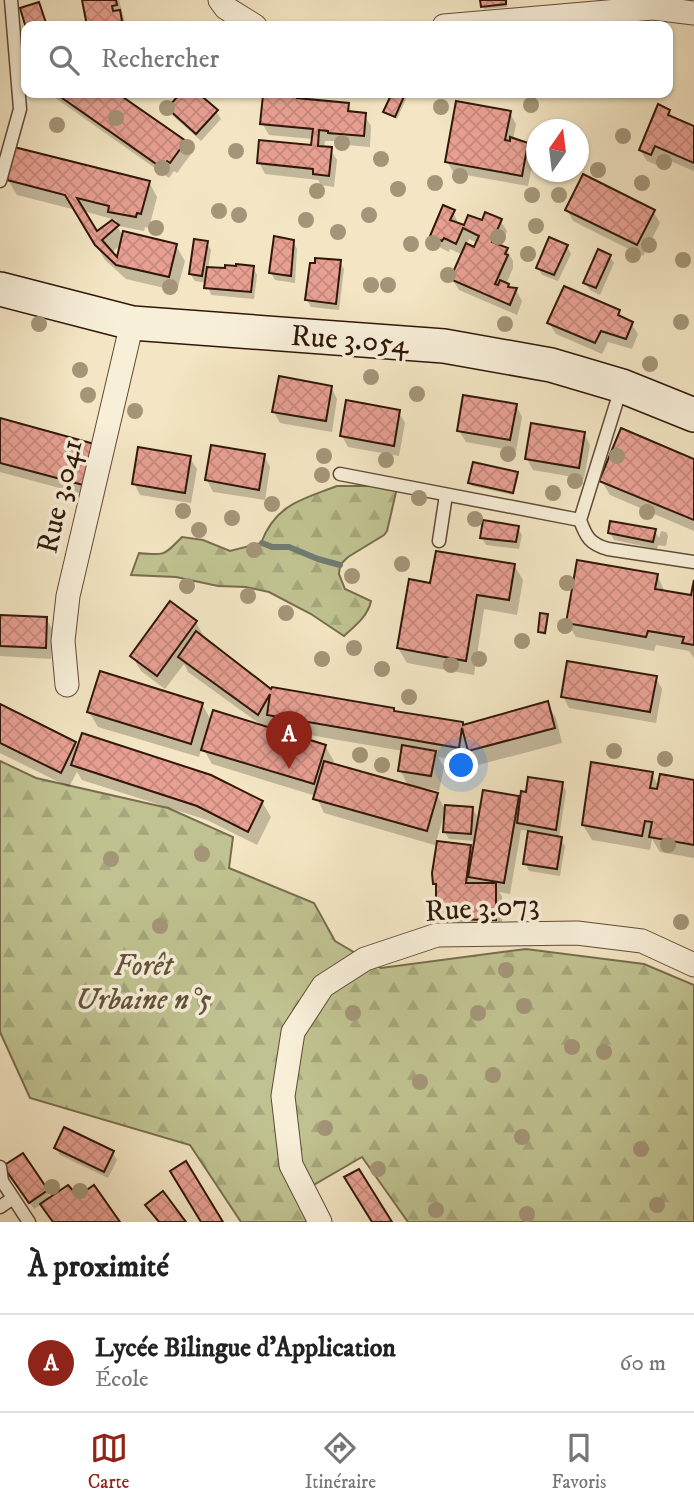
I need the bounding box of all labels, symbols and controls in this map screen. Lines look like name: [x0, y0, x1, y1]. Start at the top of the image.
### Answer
search box: [21, 21, 673, 98]
icon: search: [45, 41, 83, 79]
text: Rechercher: [101, 43, 219, 76]
north arrow: [526, 119, 589, 182]
street label: Rue 3.054: [290, 318, 411, 363]
street label: Rue 3.041: [29, 436, 92, 557]
pin: A: [266, 711, 312, 769]
your location: [444, 748, 478, 782]
street label: Rue 3.073: [424, 886, 541, 931]
park label: Forêt Urbaine n°5: [75, 948, 212, 1019]
text: À proximité: [28, 1249, 169, 1286]
text: Lycée Bilingue d'Application: [95, 1332, 396, 1365]
text: A: [44, 1349, 58, 1378]
text: 60 m: [619, 1349, 666, 1378]
text: École: [95, 1365, 149, 1394]
tab: Carte: [88, 1429, 129, 1494]
tab: Itinéraire: [305, 1429, 376, 1494]
tab: Favoris: [551, 1429, 606, 1494]

